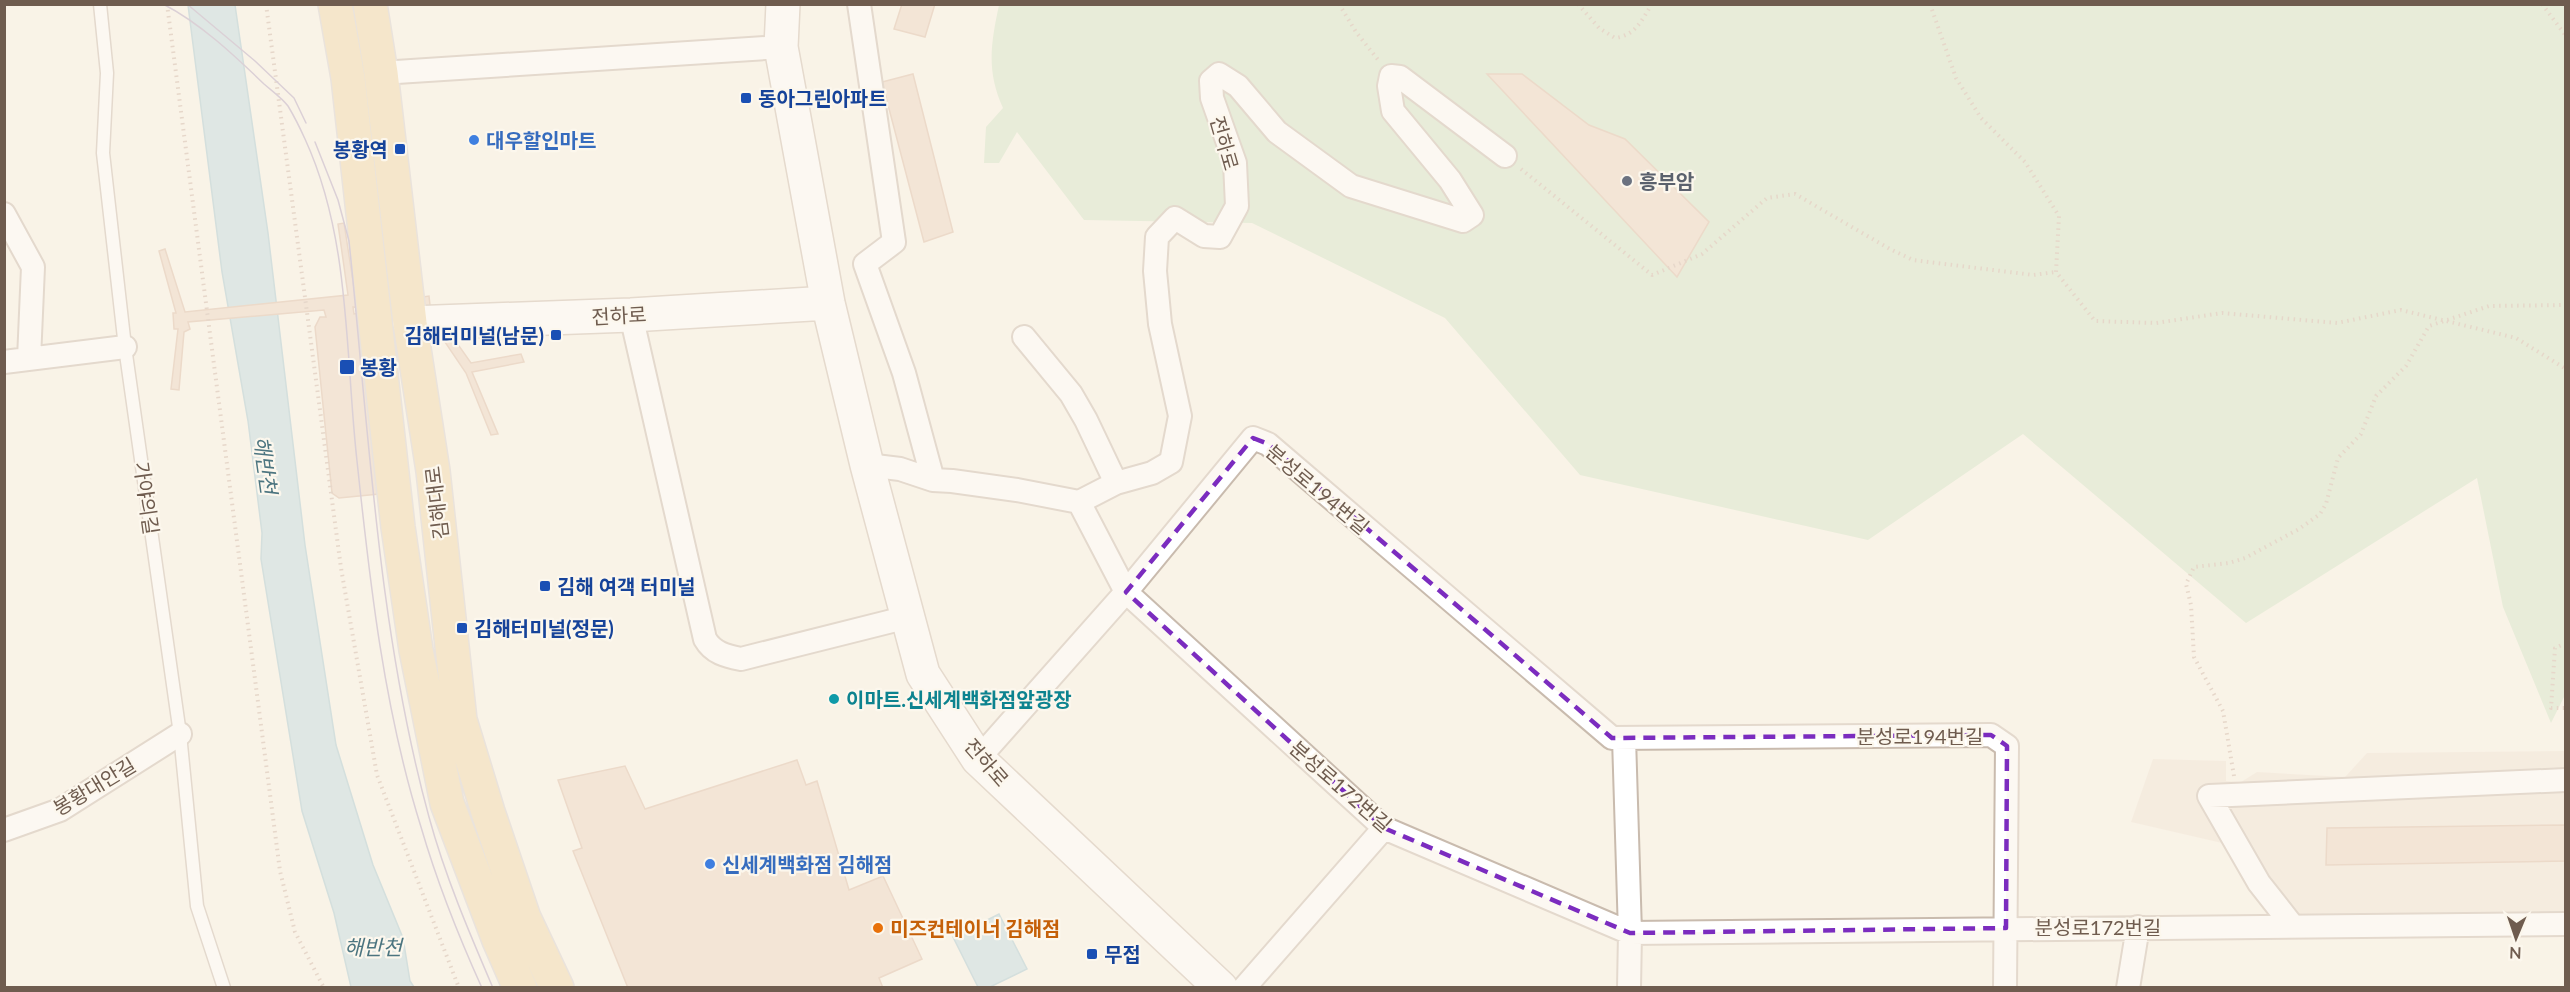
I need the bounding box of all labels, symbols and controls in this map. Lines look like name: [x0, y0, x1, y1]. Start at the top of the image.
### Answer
place label: 동아그린아파트: [758, 86, 887, 110]
marker: 동아그린아파트: [739, 91, 753, 105]
street label: 전하로: [1206, 113, 1244, 173]
place label: 대우할인마트: [486, 128, 596, 152]
marker: 대우할인마트: [467, 133, 481, 147]
place label: 봉황역: [333, 137, 388, 161]
marker: 봉황역: [393, 142, 407, 156]
place label: 흥부암: [1639, 169, 1695, 193]
marker: 흥부암: [1620, 174, 1634, 188]
street label: 전하로: [591, 302, 647, 328]
place label: 김해터미널(남문): [404, 323, 544, 347]
marker: 김해터미널(남문): [549, 328, 563, 342]
place label: 봉황: [360, 355, 397, 379]
marker: 봉황: [338, 358, 356, 376]
water label: 해반천: [250, 435, 283, 498]
street label: 분성로194번길: [1262, 439, 1374, 539]
street label: 가야의길: [130, 460, 164, 536]
street label: 김해대로: [420, 465, 452, 541]
place label: 김해 여객 터미널: [557, 574, 696, 598]
marker: 김해 여객 터미널: [538, 579, 552, 593]
place label: 김해터미널(정문): [474, 616, 614, 640]
marker: 김해터미널(정문): [455, 621, 469, 635]
place label: 이마트.신세계백화점앞광장: [846, 687, 1072, 711]
marker: 이마트.신세계백화점앞광장: [827, 692, 841, 706]
street label: 분성로194번길: [1857, 724, 1983, 748]
street label: 전하로: [960, 733, 1014, 791]
street label: 분성로172번길: [1285, 735, 1397, 837]
street label: 봉황대안길: [48, 752, 140, 820]
place label: 신세계백화점 김해점: [722, 852, 892, 876]
marker: 신세계백화점 김해점: [703, 857, 717, 871]
north arrow: [2486, 908, 2546, 968]
street label: 분성로172번길: [2035, 915, 2161, 939]
place label: 미즈컨테이너 김해점: [890, 916, 1060, 940]
marker: 미즈컨테이너 김해점: [871, 921, 885, 935]
water label: 해반천: [344, 934, 405, 959]
place label: 무접: [1104, 942, 1141, 966]
text: N: [2509, 944, 2522, 963]
marker: 무접: [1085, 947, 1099, 961]

